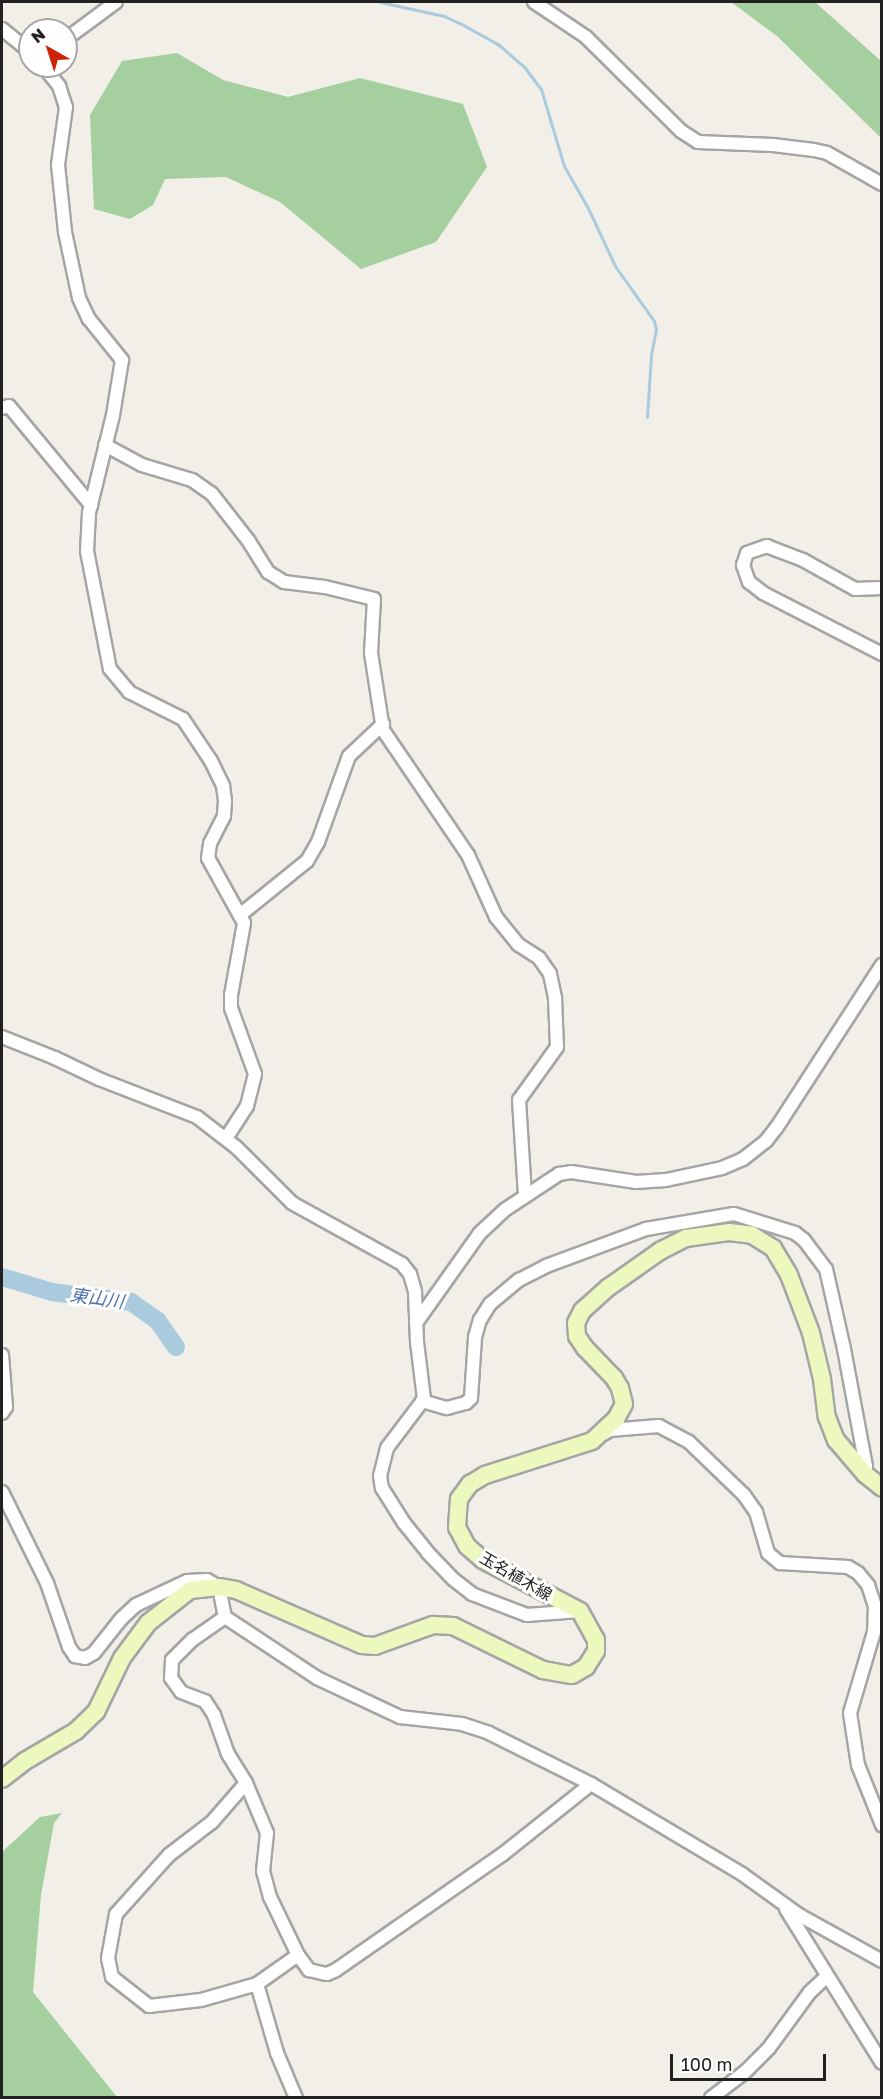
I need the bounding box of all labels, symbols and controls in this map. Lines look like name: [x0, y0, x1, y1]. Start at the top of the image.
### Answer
north arrow: [18, 18, 78, 78]
text: N: [27, 24, 49, 47]
water label: 東山川: [69, 1284, 125, 1312]
street label: 玉名植木線: [477, 1548, 555, 1604]
scale bar: [673, 2042, 829, 2080]
text: 100 m: [681, 2053, 732, 2075]

